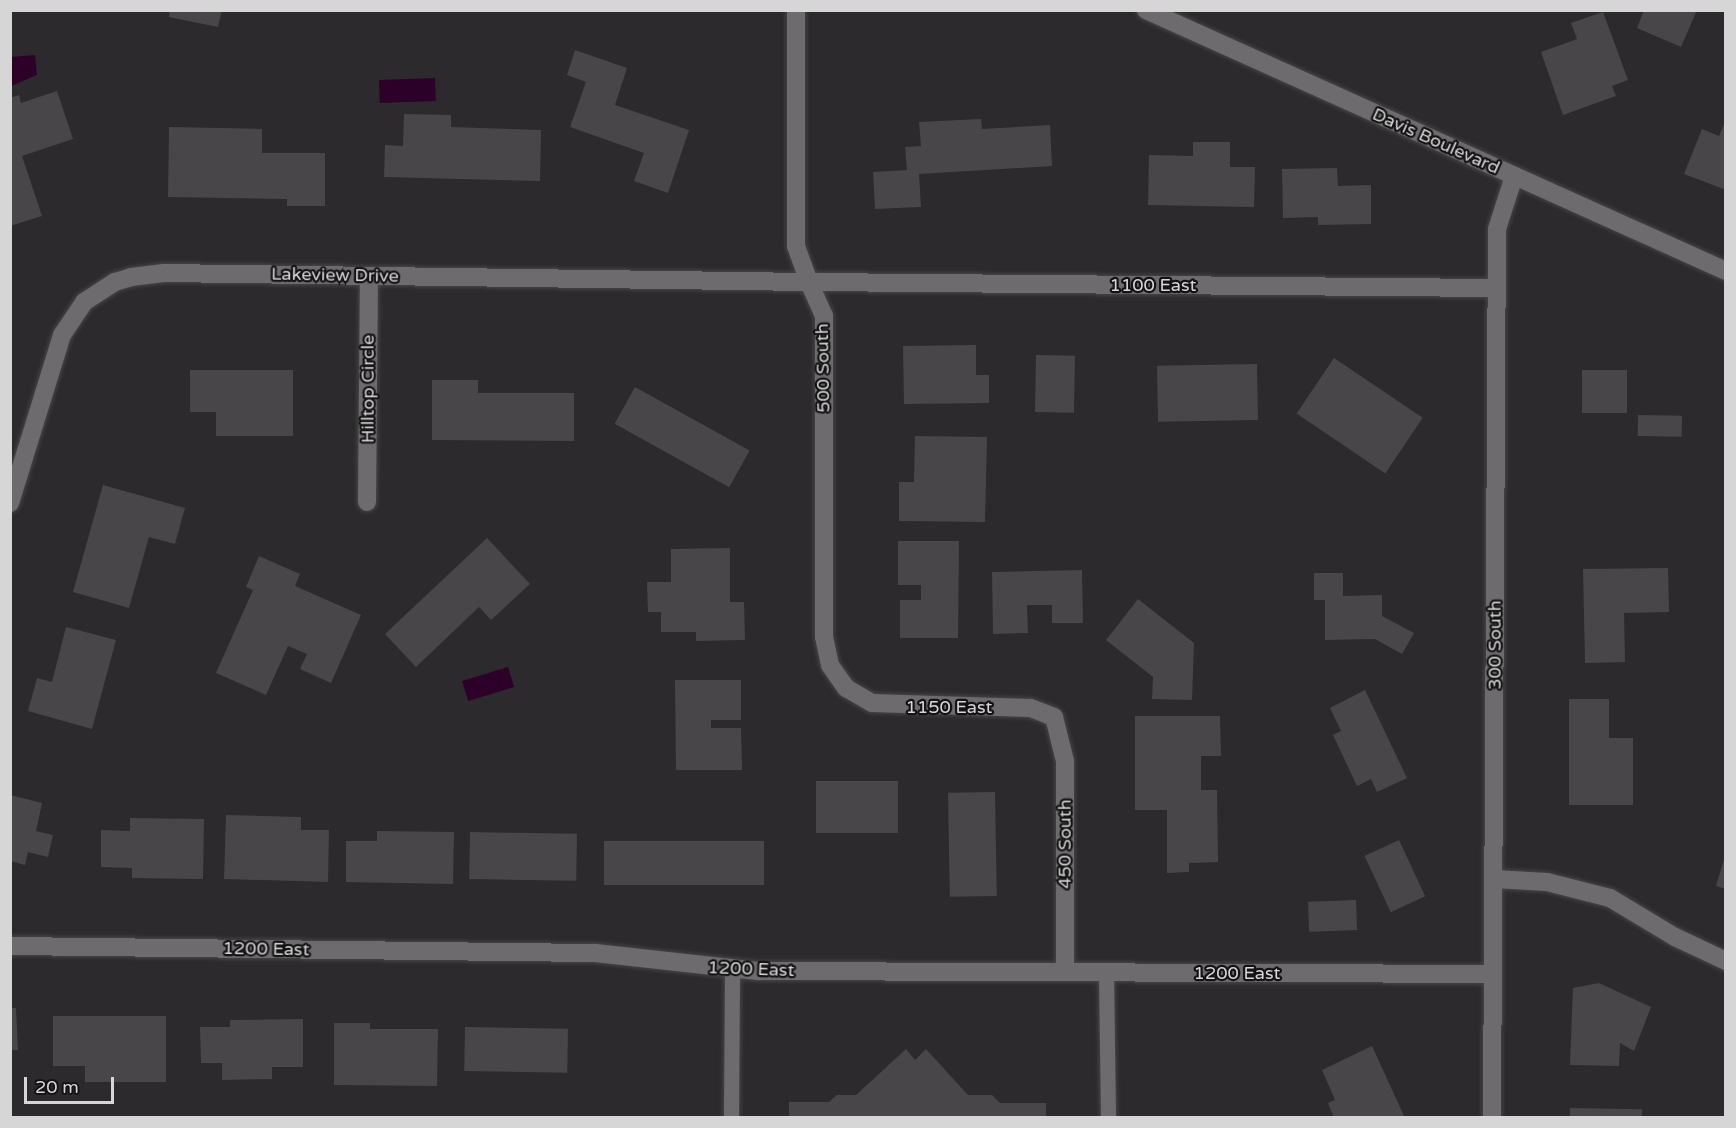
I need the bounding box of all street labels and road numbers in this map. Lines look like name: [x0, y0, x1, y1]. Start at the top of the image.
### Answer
street label: Davis Boulevard: [1369, 103, 1503, 179]
street label: Lakeview Drive: [271, 263, 399, 287]
street label: 1100 East: [1110, 274, 1196, 296]
street label: 500 South: [811, 323, 835, 413]
street label: Hilltop Circle: [357, 335, 379, 443]
street label: 300 South: [1484, 600, 1506, 690]
street label: 1150 East: [906, 696, 992, 718]
street label: 450 South: [1054, 799, 1076, 889]
street label: 1200 East: [222, 937, 310, 961]
street label: 1200 East: [707, 957, 795, 981]
street label: 1200 East: [1194, 962, 1280, 984]

